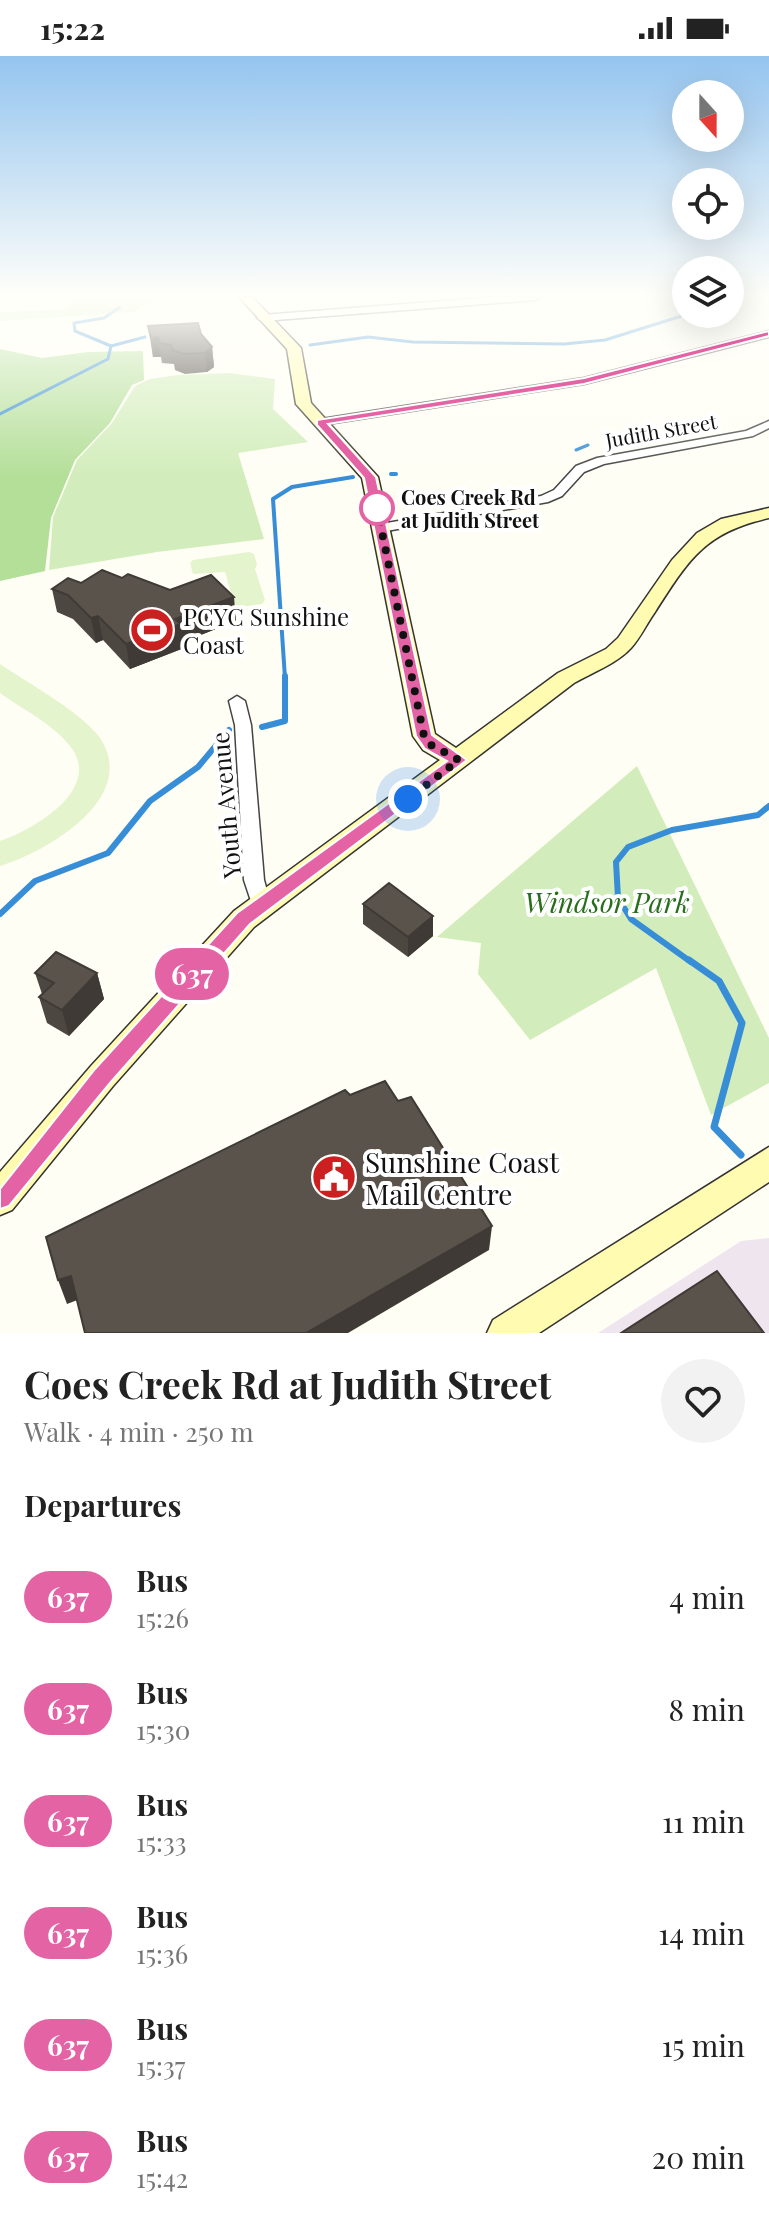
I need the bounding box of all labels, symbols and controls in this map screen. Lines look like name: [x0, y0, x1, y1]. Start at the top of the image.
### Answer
text: 15:22: [40, 8, 105, 48]
north arrow: [672, 80, 744, 152]
map controls: [672, 80, 744, 328]
button: locate: [672, 168, 744, 240]
button: layers: [672, 256, 744, 328]
street label: Judith Street: [602, 407, 720, 453]
place label: Coes Creek Rd at Judith Street: [401, 483, 540, 533]
marker: Coes Creek Rd at Judith Street: [360, 491, 394, 525]
place label: PCYC Sunshine Coast: [183, 600, 349, 660]
sports icon: PCYC Sunshine Coast: [128, 606, 176, 654]
street label: Youth Avenue: [203, 731, 247, 880]
your location: [388, 779, 428, 819]
park label: Windsor Park: [524, 883, 690, 920]
line badge: 637: [146, 948, 238, 1000]
text: 637: [171, 955, 213, 992]
place label: Sunshine Coast Mail Centre: [365, 1143, 560, 1212]
public building icon: Sunshine Coast Mail Centre: [310, 1153, 358, 1201]
text: Coes Creek Rd at Judith Street: [24, 1358, 551, 1409]
button: heart: [661, 1359, 745, 1443]
text: Walk · 4 min · 250 m: [24, 1414, 254, 1449]
text: Departures: [24, 1485, 181, 1525]
text: Bus: [136, 1560, 188, 1600]
text: 4 min: [669, 1577, 745, 1617]
text: 637: [47, 1578, 89, 1615]
text: 15:26: [136, 1600, 189, 1635]
text: Bus: [136, 1672, 188, 1712]
text: 8 min: [669, 1689, 745, 1729]
text: 637: [47, 1690, 89, 1727]
text: 15:30: [136, 1712, 190, 1747]
text: Bus: [136, 1784, 188, 1824]
text: 11 min: [662, 1801, 745, 1841]
text: 637: [47, 1802, 89, 1839]
text: 15:33: [136, 1824, 186, 1859]
text: Bus: [136, 1896, 188, 1936]
text: 14 min: [658, 1913, 745, 1953]
text: 637: [47, 1914, 89, 1951]
text: 15:36: [136, 1936, 188, 1971]
text: Bus: [136, 2008, 188, 2048]
text: 15 min: [661, 2025, 745, 2065]
text: 637: [47, 2026, 89, 2063]
text: 15:37: [136, 2048, 185, 2083]
text: Bus: [136, 2120, 188, 2160]
text: 20 min: [652, 2137, 745, 2177]
text: 637: [47, 2138, 89, 2175]
text: 15:42: [136, 2160, 188, 2195]

